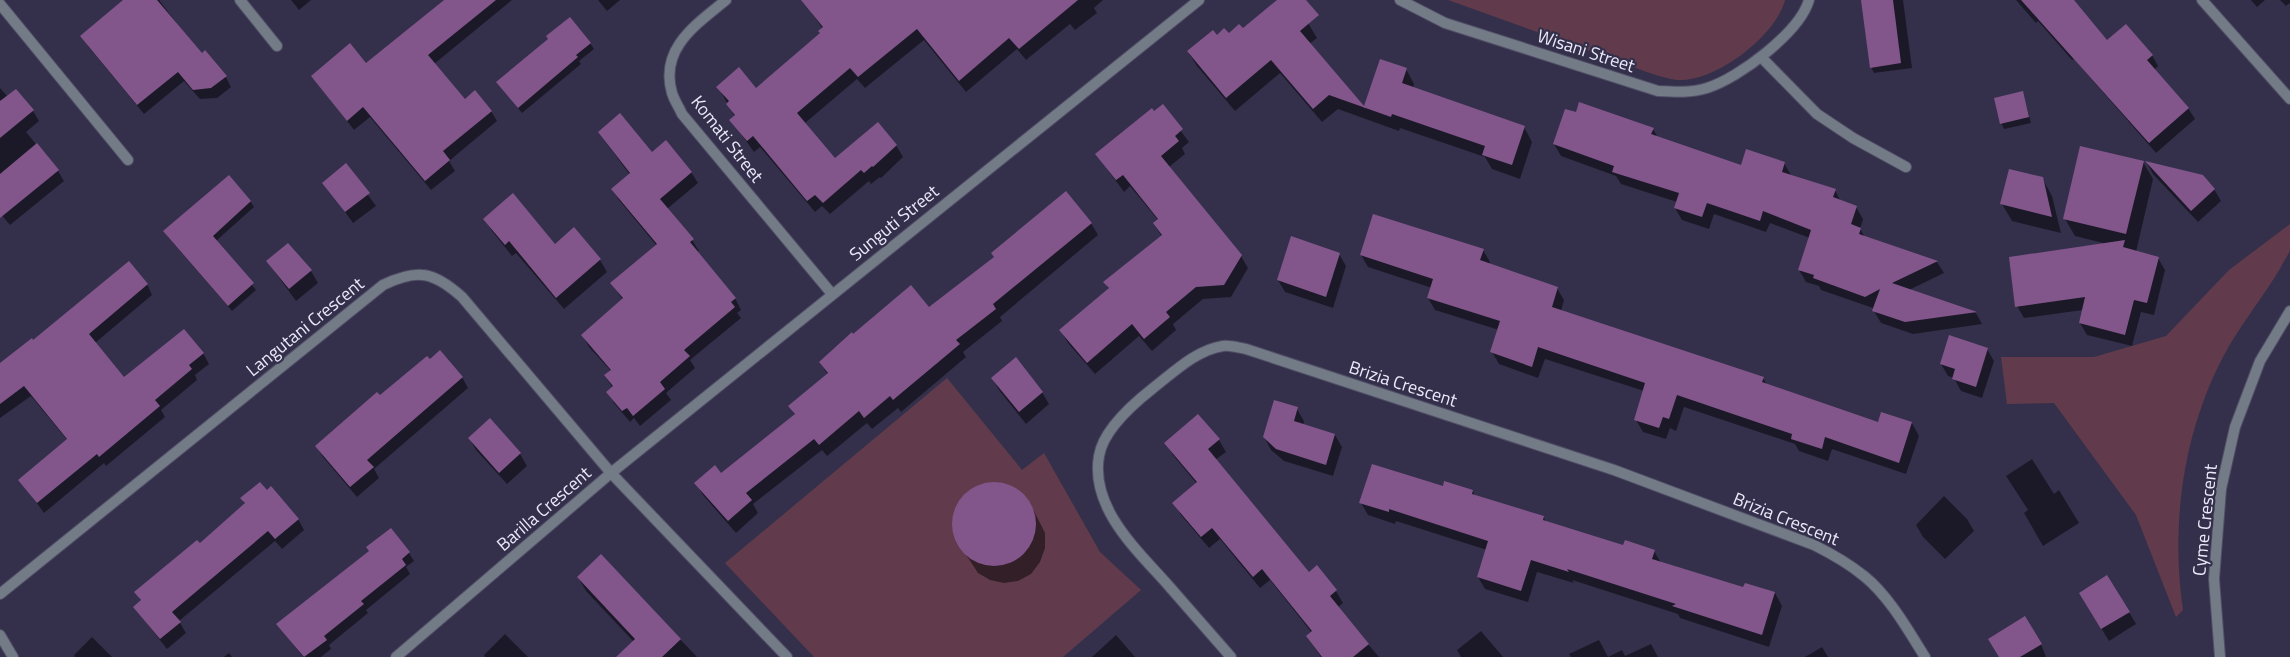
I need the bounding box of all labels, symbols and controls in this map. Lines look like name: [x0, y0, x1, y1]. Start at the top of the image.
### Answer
street label: Wisani Street: [1534, 22, 1639, 79]
street label: Komati Street: [685, 89, 771, 189]
street label: Sunguti Street: [843, 178, 945, 267]
street label: Langutani Crescent: [240, 270, 370, 383]
street label: Brizia Crescent: [1346, 353, 1461, 414]
street label: Barilla Crescent: [490, 459, 597, 557]
street label: Cyme Crescent: [2185, 462, 2224, 577]
street label: Brizia Crescent: [1729, 485, 1844, 552]

